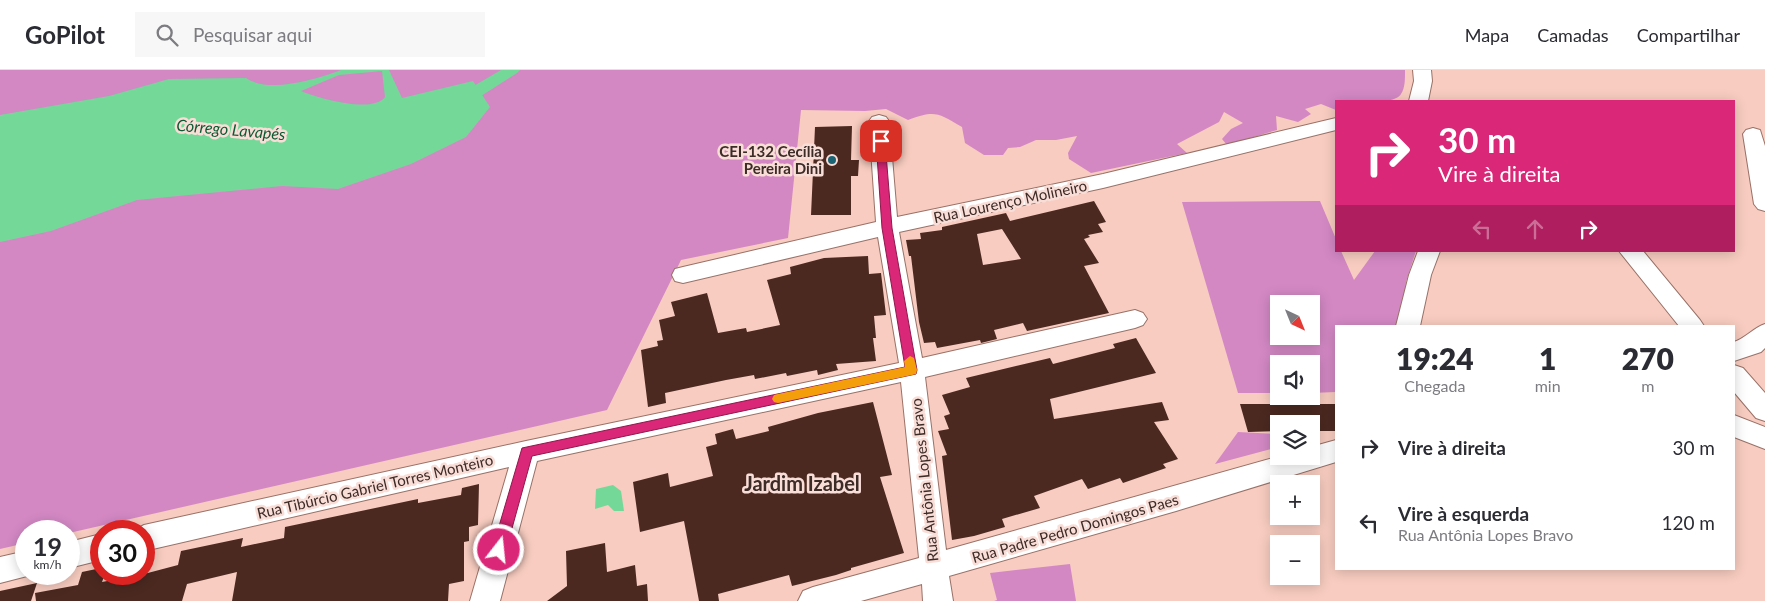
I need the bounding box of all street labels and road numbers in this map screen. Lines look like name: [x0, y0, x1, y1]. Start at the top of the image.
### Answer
street label: Rua Lourenço Molineiro: [932, 176, 1088, 226]
street label: Rua Antônia Lopes Bravo: [906, 397, 942, 563]
street label: Rua Tibúrcio Gabriel Torres Monteiro: [255, 450, 495, 522]
street label: Rua Padre Pedro Domingos Paes: [970, 490, 1180, 566]

